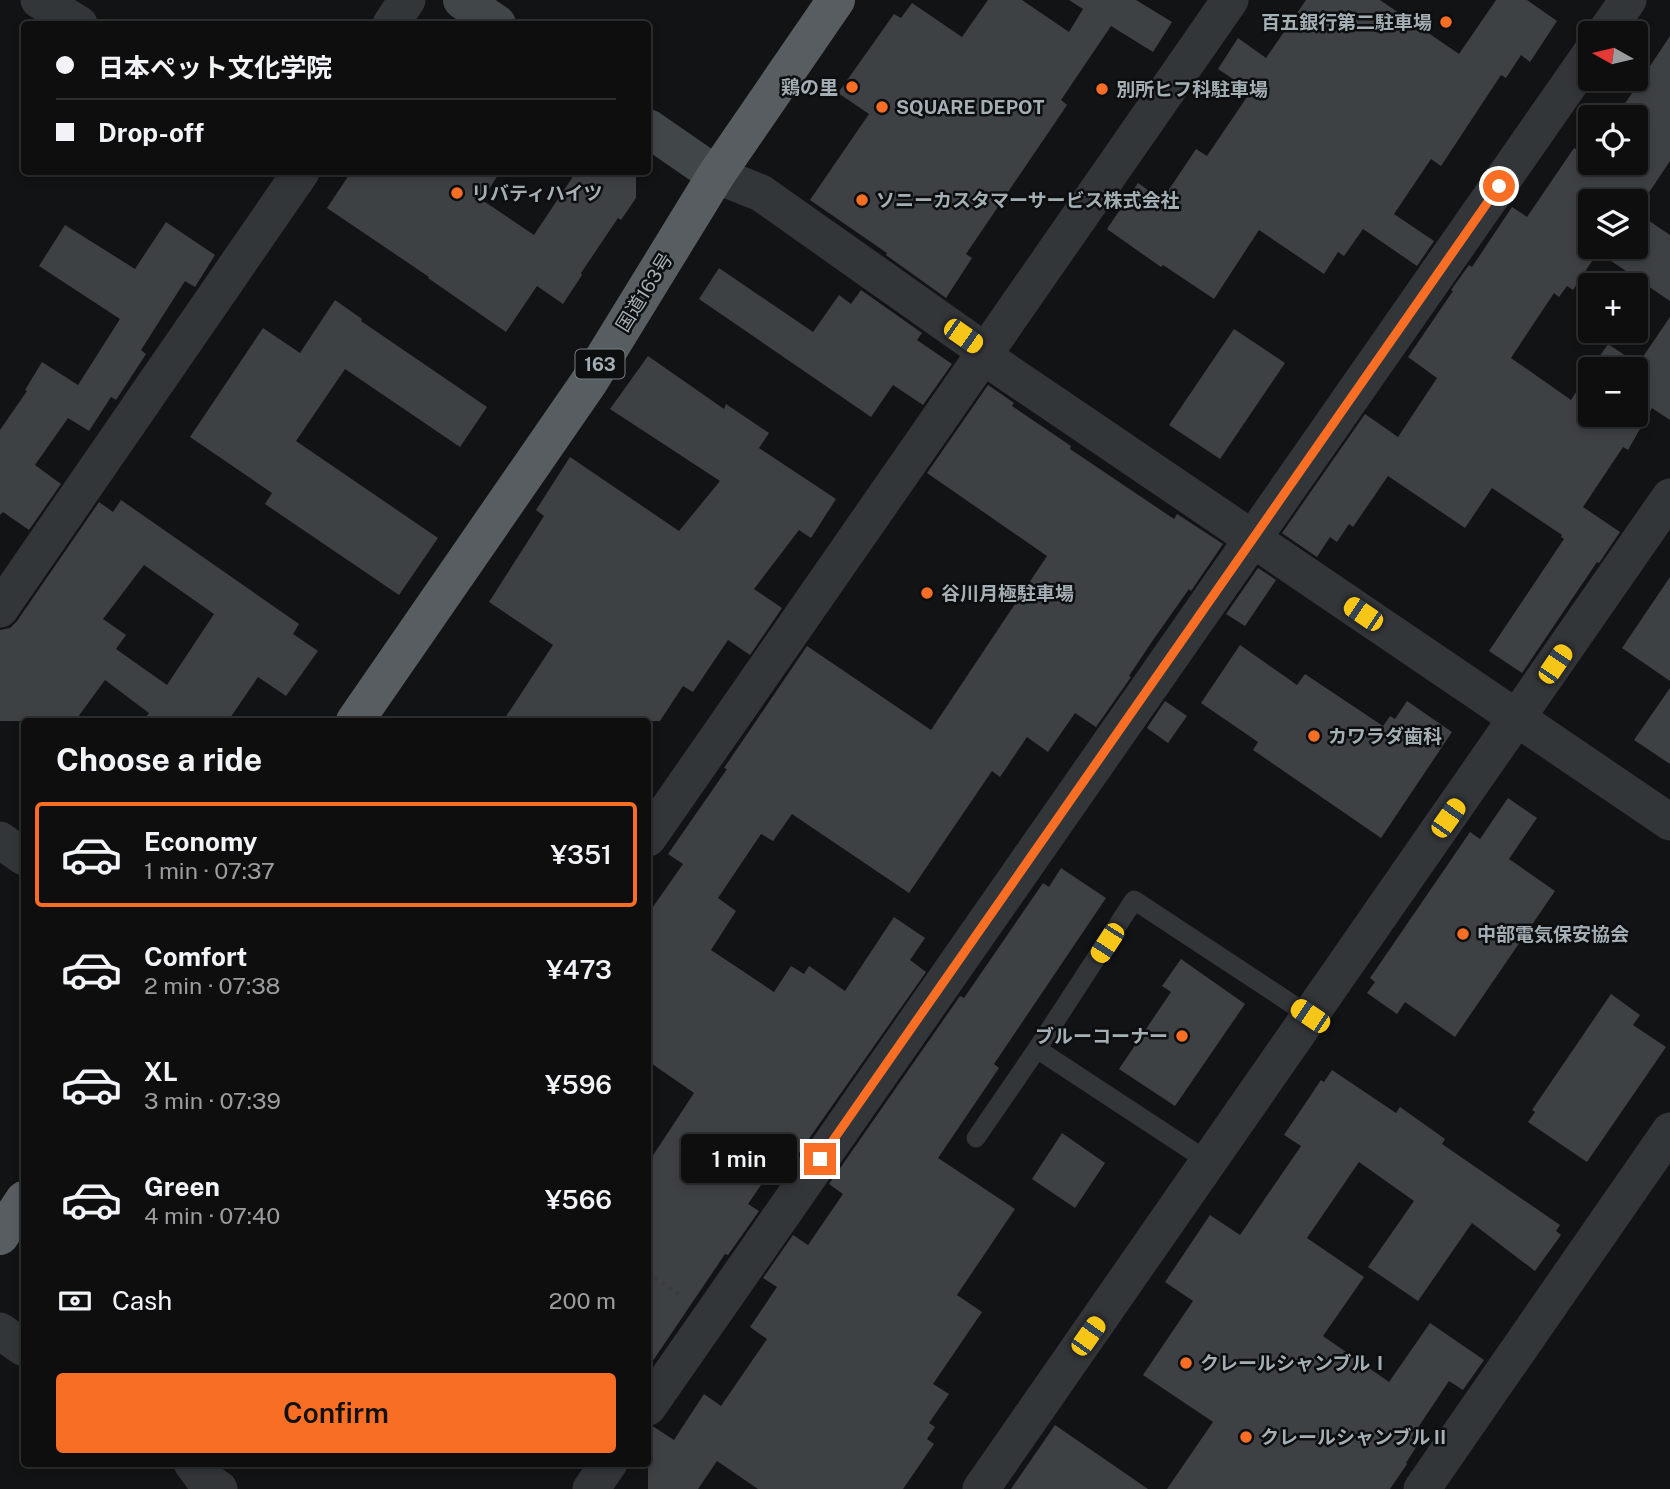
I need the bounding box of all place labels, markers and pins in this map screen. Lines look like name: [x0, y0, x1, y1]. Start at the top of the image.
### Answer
place label: 百五銀行第二駐車場: [1261, 11, 1432, 33]
marker: 百五銀行第二駐車場: [1438, 14, 1454, 30]
place label: 鶏の里: [781, 76, 838, 98]
place label: 別所ヒフ科駐車場: [1116, 78, 1268, 100]
marker: 鶏の里: [844, 79, 860, 95]
marker: 別所ヒフ科駐車場: [1094, 81, 1110, 97]
place label: SQUARE DEPOT: [896, 96, 1045, 118]
marker: SQUARE DEPOT: [874, 99, 890, 115]
place label: リバティハイツ: [471, 182, 602, 204]
marker: リバティハイツ: [449, 185, 465, 201]
place label: ソニーカスタマーサービス株式会社: [876, 189, 1180, 211]
marker: ソニーカスタマーサービス株式会社: [854, 192, 870, 208]
place label: 谷川月極駐車場: [941, 582, 1074, 604]
marker: 谷川月極駐車場: [919, 585, 935, 601]
place label: カワラダ歯科: [1328, 725, 1442, 747]
marker: カワラダ歯科: [1306, 728, 1322, 744]
place label: 中部電気保安協会: [1477, 923, 1629, 945]
marker: 中部電気保安協会: [1455, 926, 1471, 942]
place label: ブルーコーナー: [1035, 1025, 1168, 1047]
marker: ブルーコーナー: [1174, 1028, 1190, 1044]
place label: クレールシャンブルⅠ: [1200, 1352, 1389, 1374]
marker: クレールシャンブルⅠ: [1178, 1355, 1194, 1371]
place label: クレールシャンブルⅡ: [1260, 1426, 1449, 1448]
marker: クレールシャンブルⅡ: [1238, 1429, 1254, 1445]

